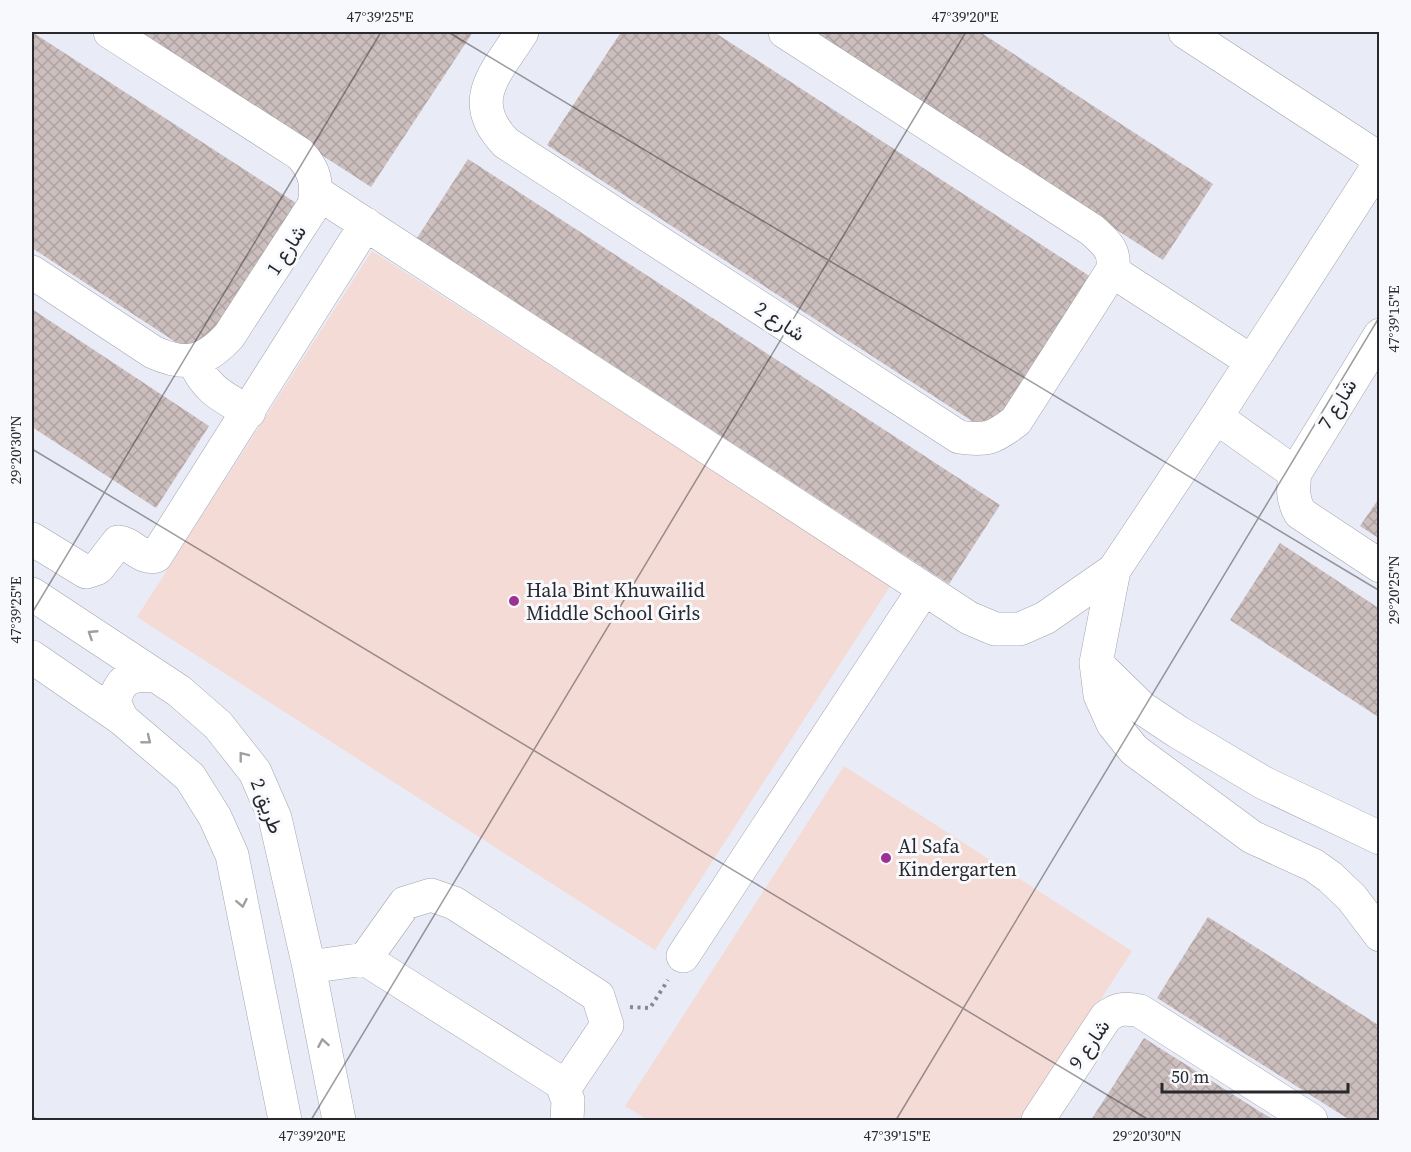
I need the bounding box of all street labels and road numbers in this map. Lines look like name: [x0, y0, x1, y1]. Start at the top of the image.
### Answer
street label: شارع 1: [259, 219, 313, 281]
street label: شارع 2: [749, 294, 811, 348]
street label: شارع 7: [1311, 373, 1363, 435]
street label: طريق 2: [244, 774, 290, 838]
street label: شارع 9: [1062, 1013, 1116, 1075]

